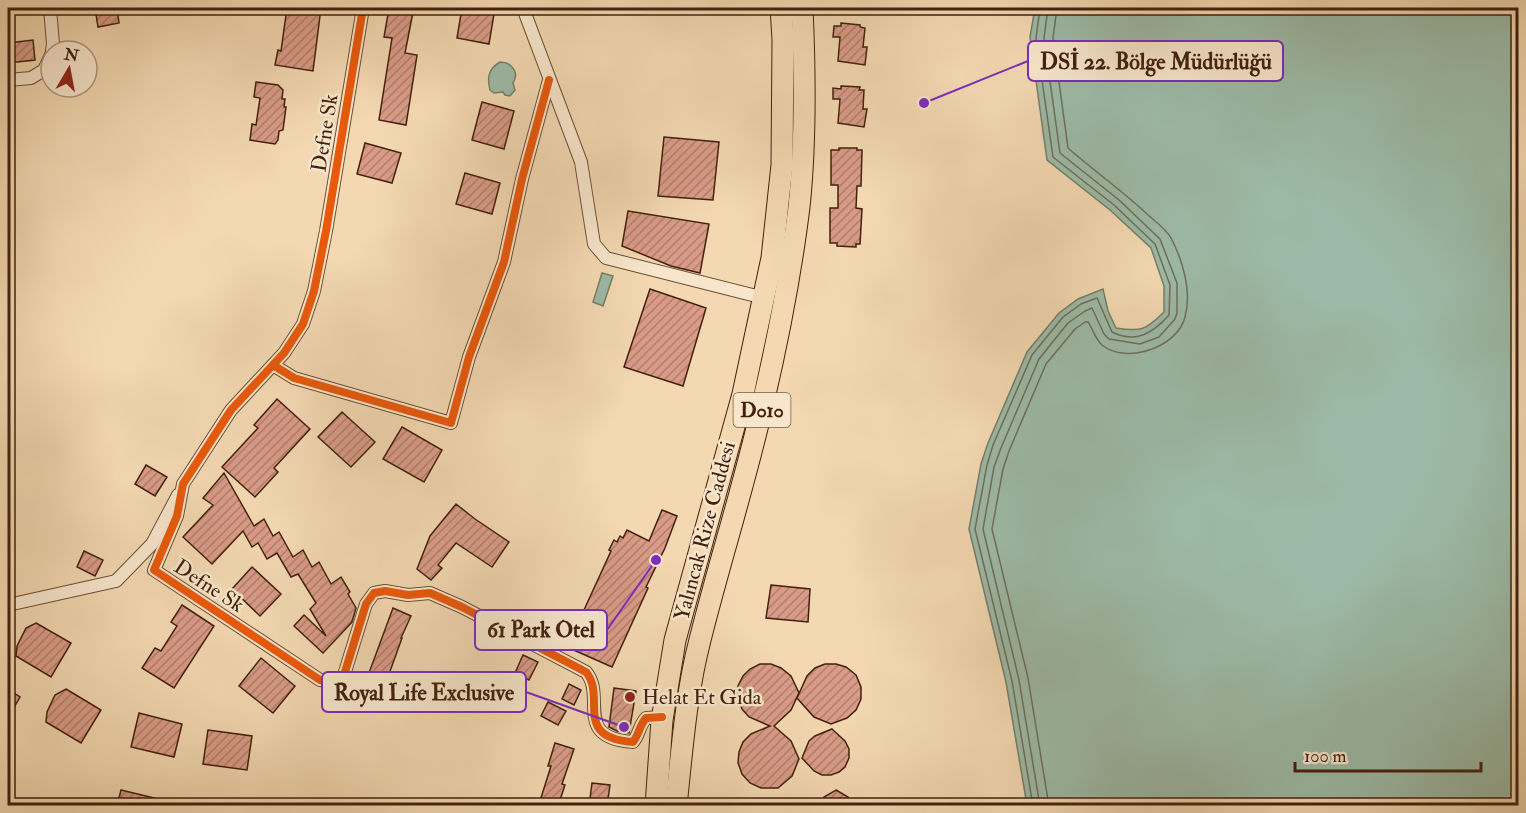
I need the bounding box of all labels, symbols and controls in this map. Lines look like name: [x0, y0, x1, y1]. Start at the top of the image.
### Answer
north arrow: [39, 39, 99, 99]
callout: DSİ 22. Bölge Müdürlüğü: [1028, 41, 1283, 81]
text: N: [62, 44, 81, 66]
text: DSİ 22. Bölge Müdürlüğü: [1040, 47, 1273, 77]
street label: Defne Sk: [306, 92, 344, 174]
road number: D010: [734, 393, 790, 427]
street label: Yalıncak Rize Caddesi: [668, 438, 742, 624]
street label: Defne Sk: [169, 553, 249, 619]
callout: 61 Park Otel: [475, 610, 607, 650]
text: 61 Park Otel: [487, 616, 595, 644]
callout: Royal Life Exclusive: [322, 672, 526, 712]
text: Royal Life Exclusive: [334, 679, 515, 708]
place label: Helat Et Gida: [642, 684, 762, 711]
marker: Helat Et Gida: [623, 690, 637, 704]
scale bar: [1295, 735, 1481, 773]
text: 100 m: [1304, 745, 1347, 768]

